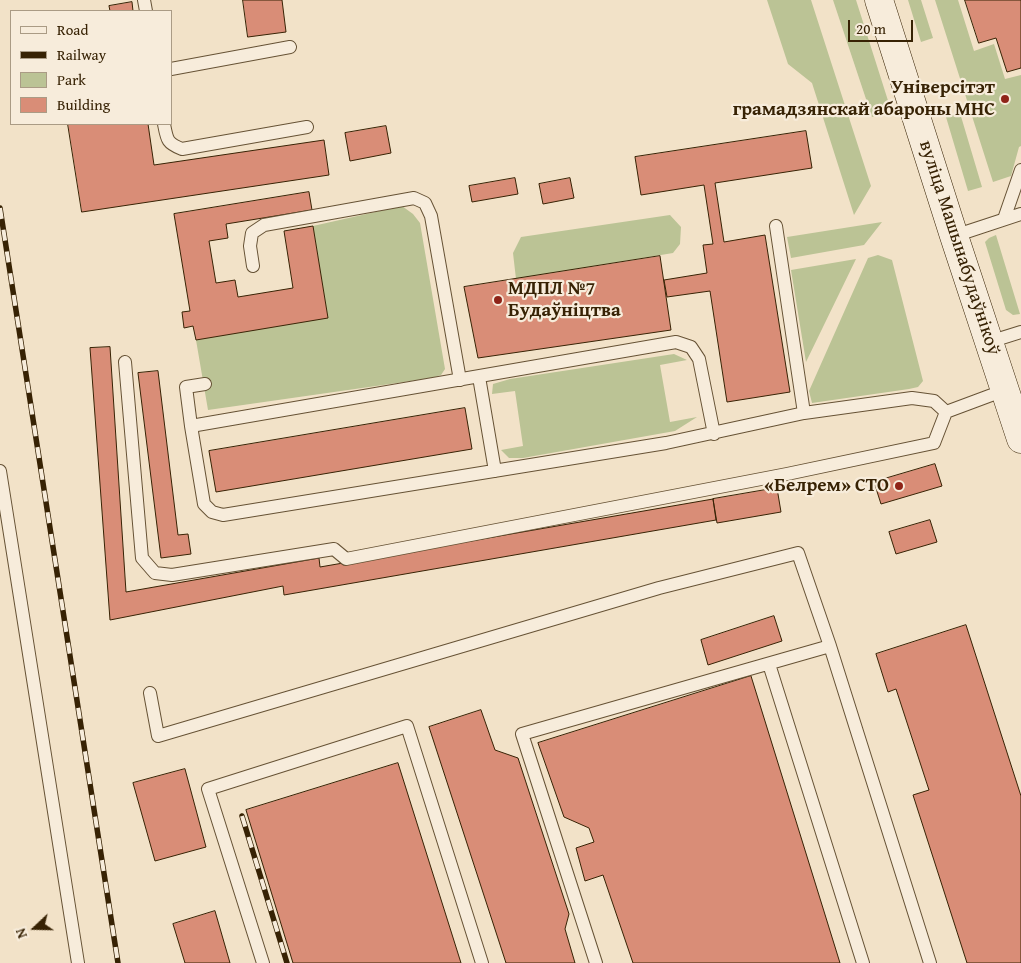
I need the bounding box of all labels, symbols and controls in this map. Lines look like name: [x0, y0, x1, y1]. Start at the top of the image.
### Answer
legend: [10, 10, 172, 125]
scale bar: [851, 10, 916, 42]
text: 20 m: [856, 18, 886, 39]
text: Road: [57, 19, 88, 40]
text: Railway: [57, 44, 106, 65]
text: Park: [57, 69, 86, 90]
place label: Універсітэт грамадзянскай абароны МНС: [733, 77, 995, 121]
marker: Універсітэт грамадзянскай абароны МНС: [999, 93, 1011, 105]
text: Building: [57, 94, 110, 115]
street label: вуліца Машынабудаўнікоў: [913, 138, 1005, 358]
place label: МДПЛ №7 Будаўніцтва: [508, 278, 621, 322]
marker: МДПЛ №7 Будаўніцтва: [492, 294, 504, 306]
place label: «Белрем» СТО: [764, 475, 889, 497]
marker: «Белрем» СТО: [893, 480, 905, 492]
north arrow: [10, 903, 60, 953]
text: N: [10, 925, 32, 941]

